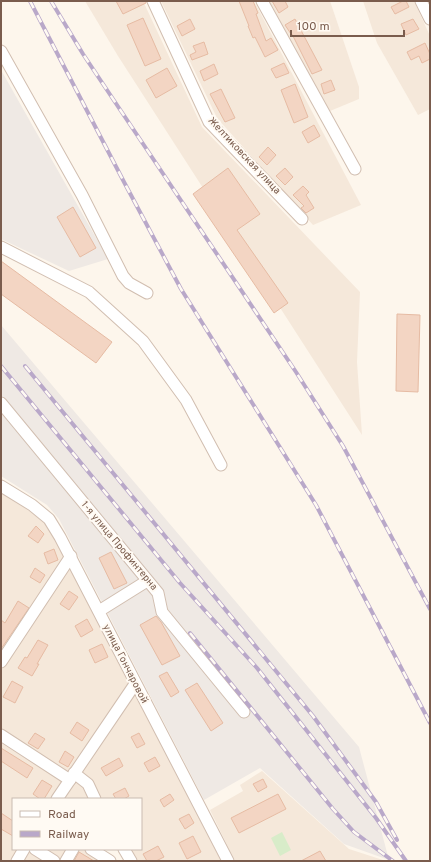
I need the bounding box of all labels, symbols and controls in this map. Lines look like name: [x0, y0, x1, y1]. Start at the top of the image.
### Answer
scale bar: [291, 12, 404, 38]
text: 100 m: [297, 19, 330, 35]
street label: Желтиковская улица: [205, 115, 283, 197]
street label: 1-я улица Профинтерна: [78, 499, 160, 593]
street label: улица Гончаровой: [99, 622, 151, 706]
legend: [12, 798, 142, 850]
text: Road: [48, 807, 76, 823]
text: Railway: [48, 827, 89, 843]

